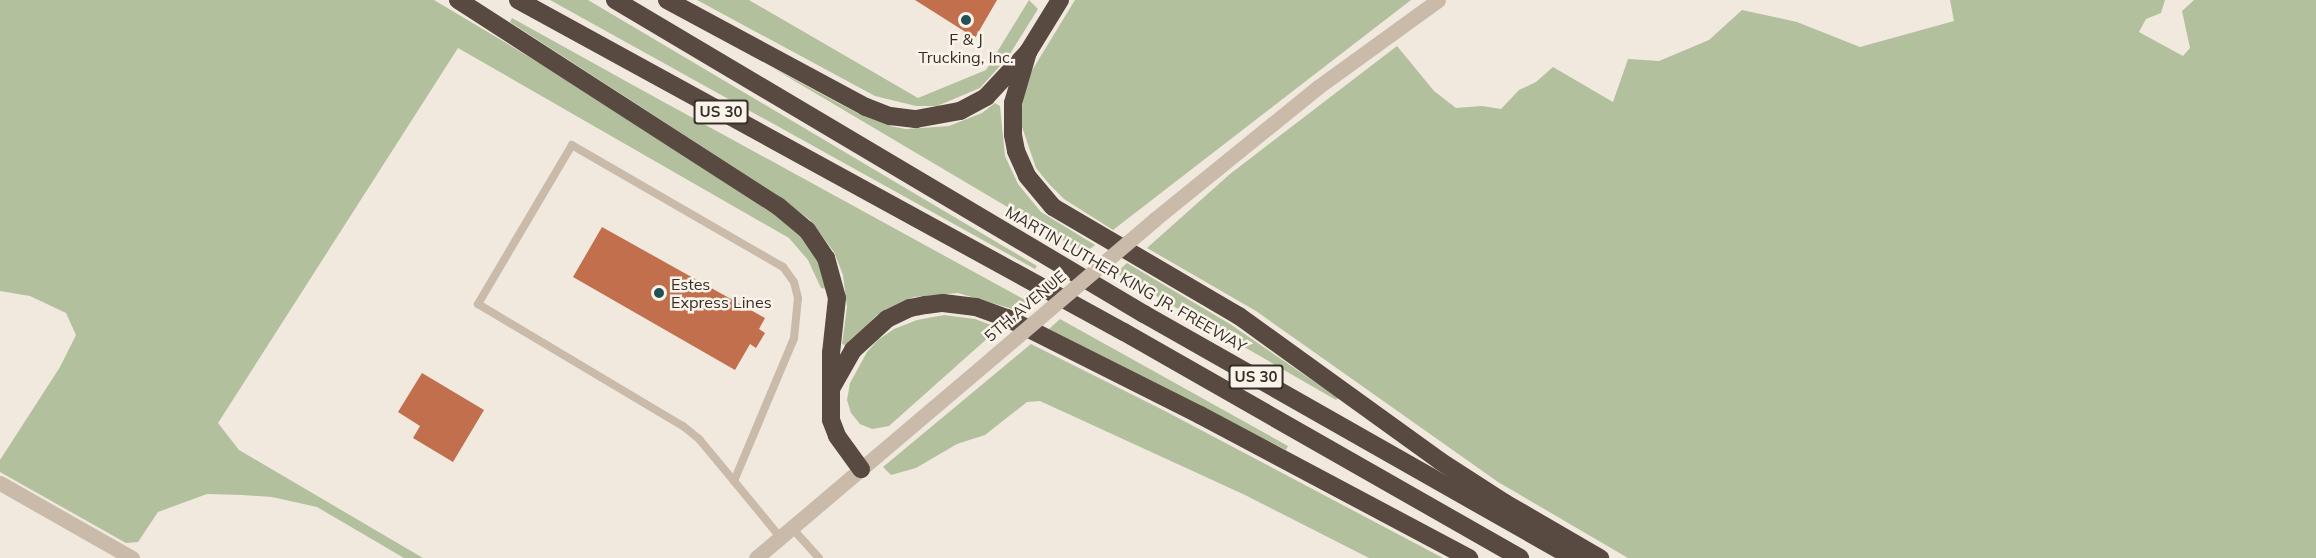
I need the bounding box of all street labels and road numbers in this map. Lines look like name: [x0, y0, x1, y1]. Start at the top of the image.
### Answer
road number: US 30: [692, 100, 750, 124]
street label: MARTIN LUTHER KING JR. FREEWAY: [1002, 202, 1250, 356]
street label: 5TH AVENUE: [980, 266, 1070, 346]
road number: US 30: [1228, 365, 1284, 389]

